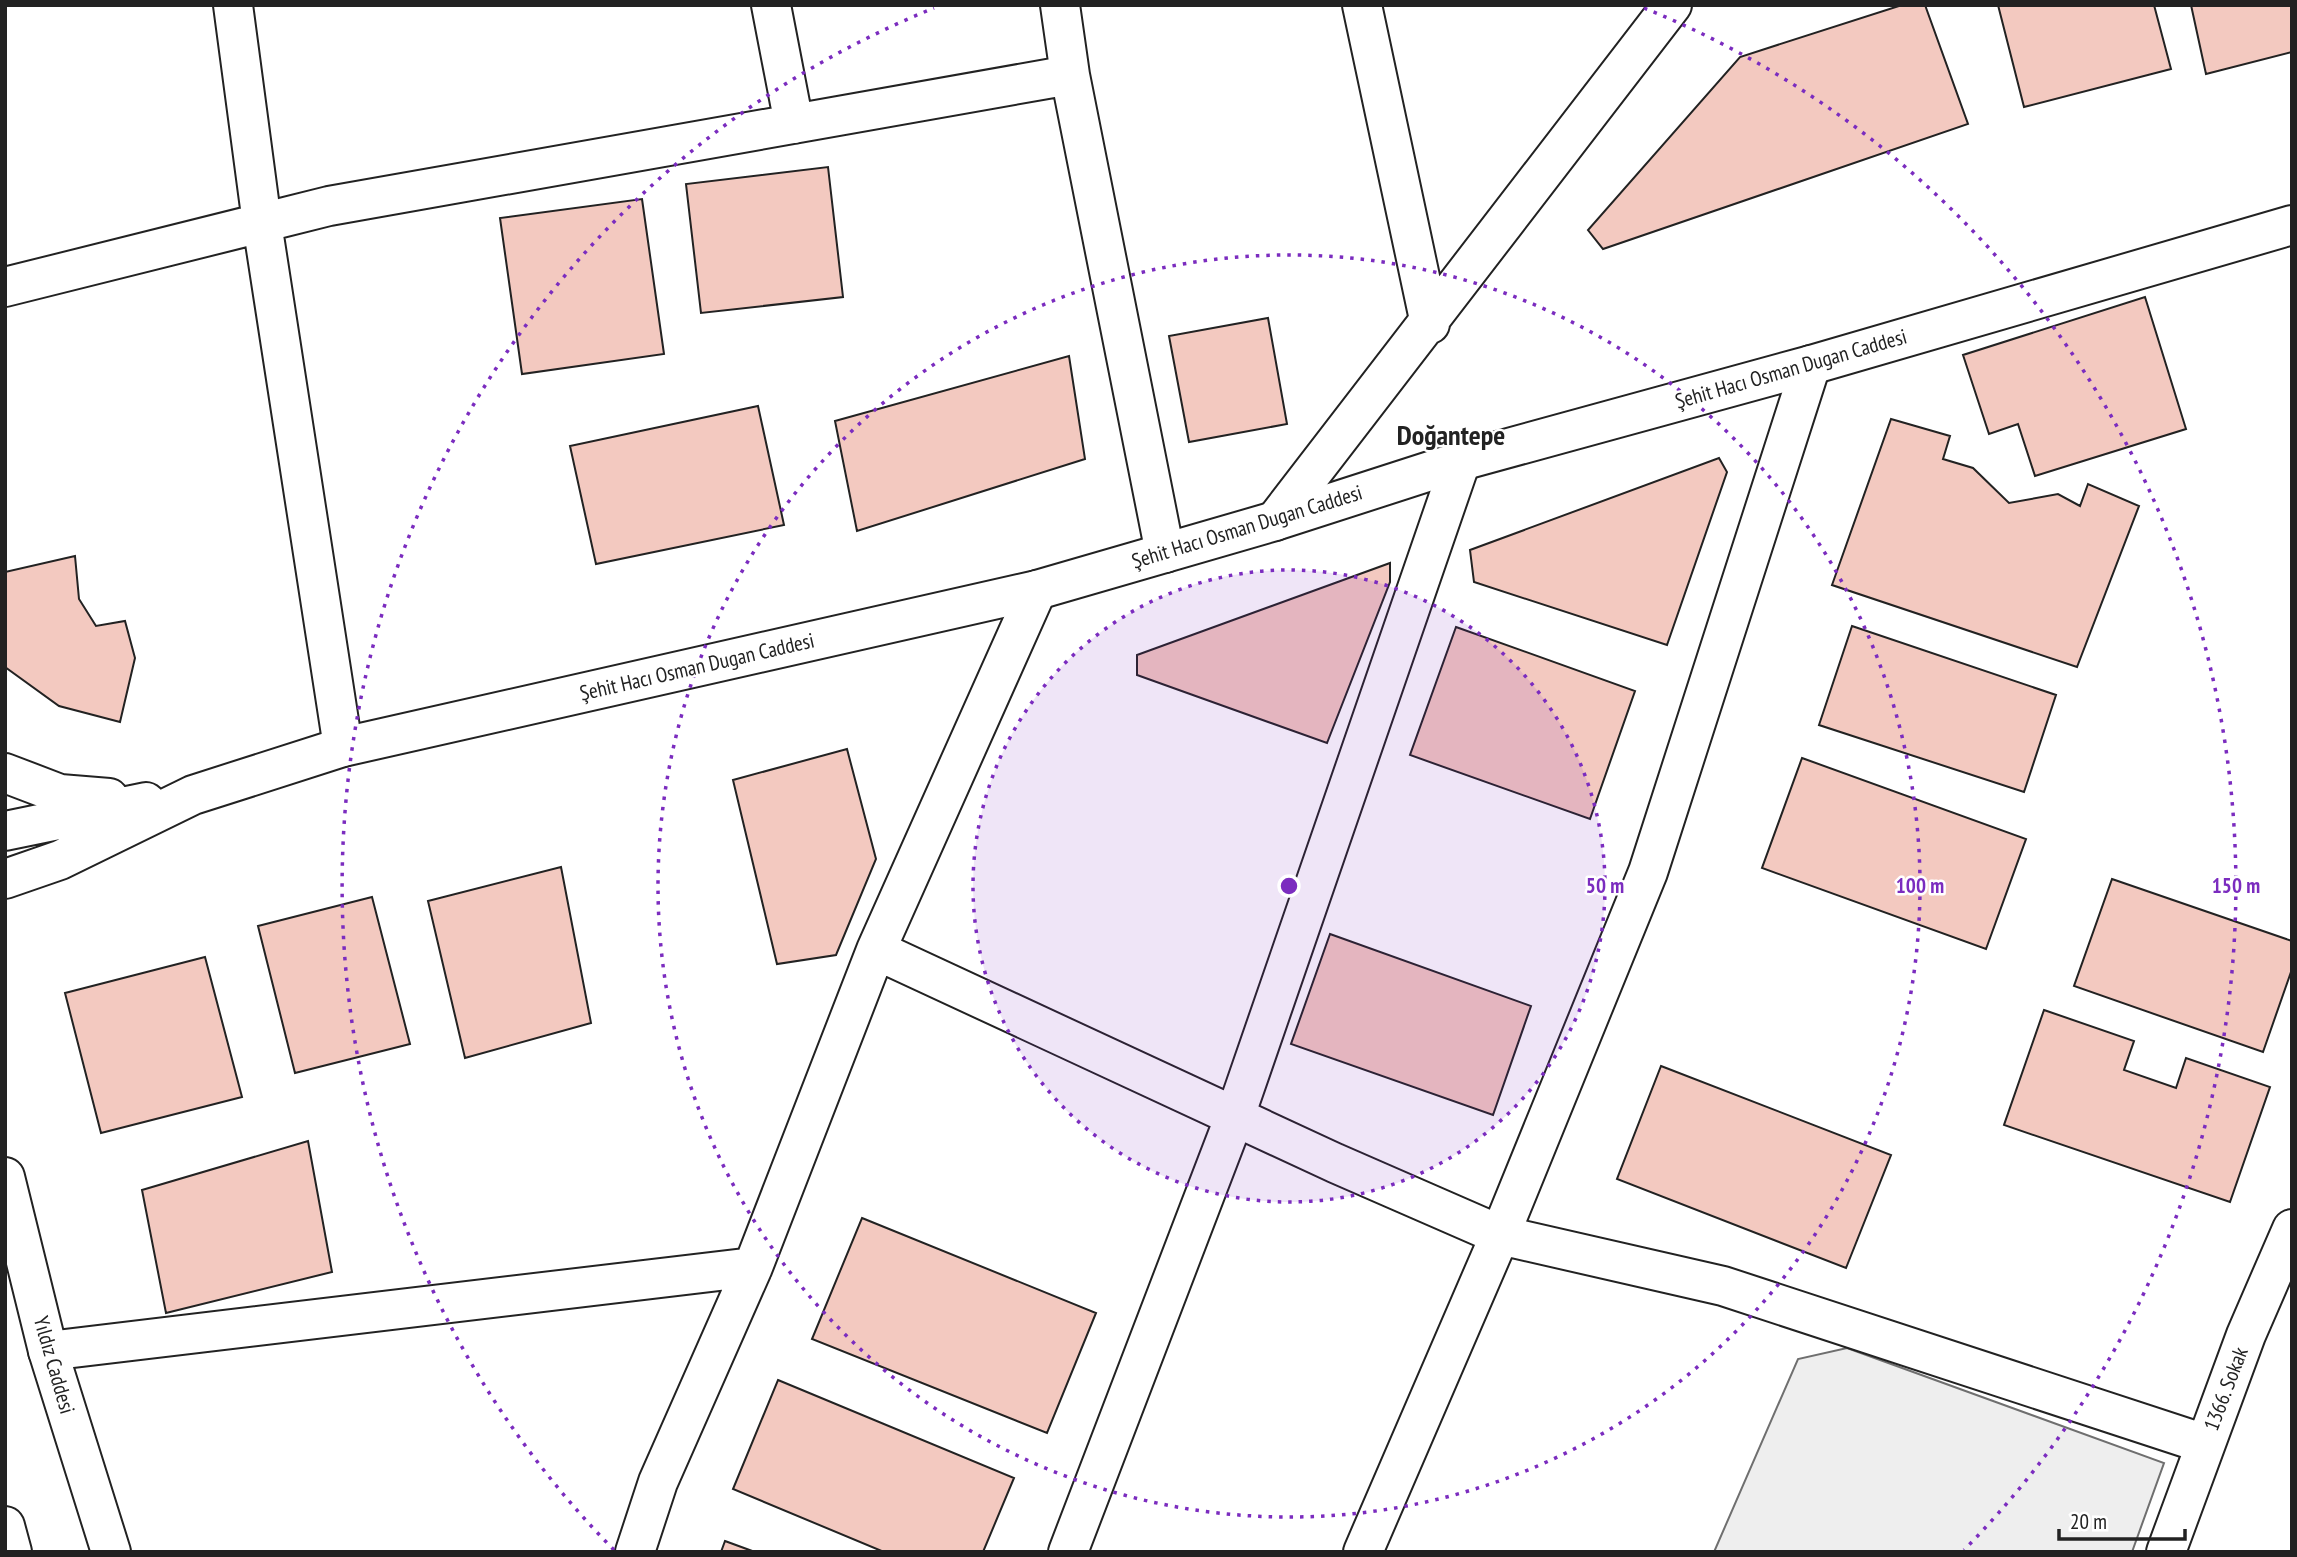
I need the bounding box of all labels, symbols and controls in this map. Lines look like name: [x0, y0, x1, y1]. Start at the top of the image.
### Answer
street label: Şehit Hacı Osman Dugan Caddesi: [1672, 323, 1910, 415]
district label: Doğantepe: [1397, 416, 1505, 453]
street label: Şehit Hacı Osman Dugan Caddesi: [1128, 479, 1365, 574]
street label: Şehit Hacı Osman Dugan Caddesi: [577, 626, 817, 707]
text: 50 m: [1586, 872, 1624, 899]
text: 100 m: [1896, 872, 1944, 899]
text: 150 m: [2212, 872, 2260, 899]
centre of rings: [1277, 874, 1301, 898]
street label: Yıldız Caddesi: [28, 1313, 81, 1417]
street label: 1366. Sokak: [2197, 1343, 2254, 1434]
scale bar: [2059, 1498, 2185, 1542]
text: 20 m: [2070, 1508, 2107, 1535]

